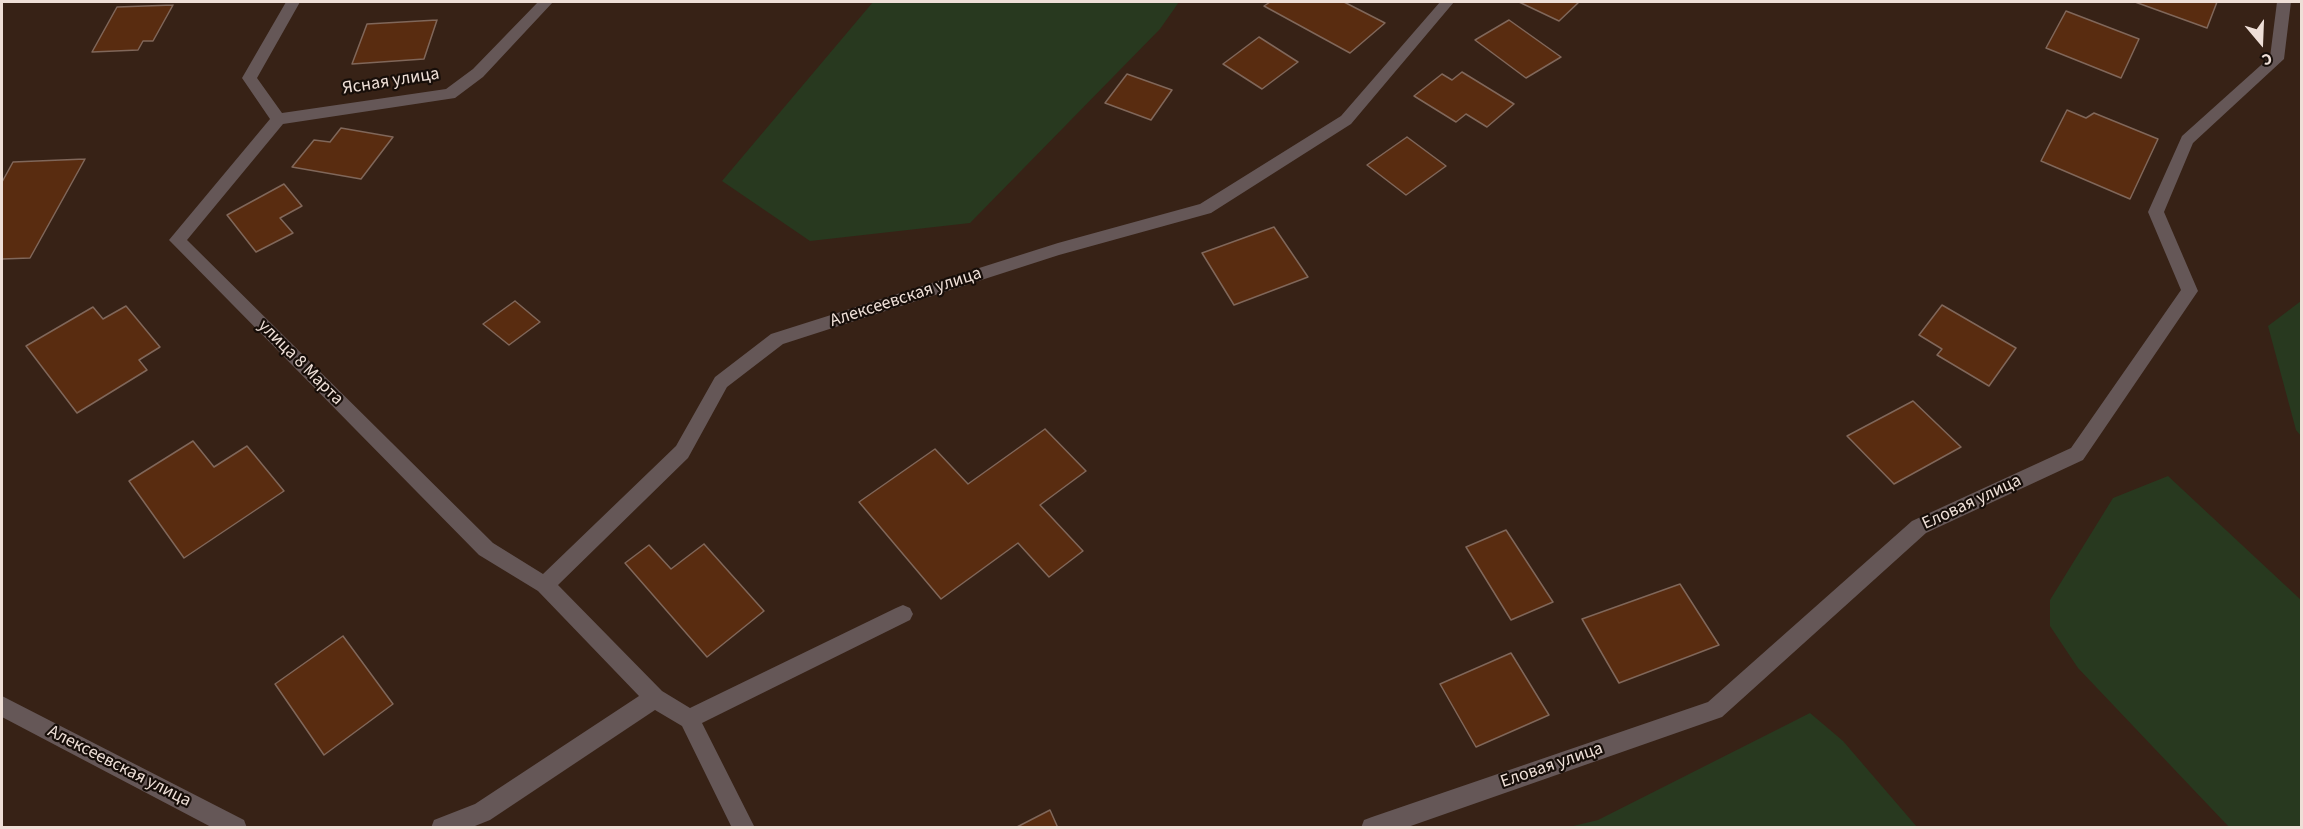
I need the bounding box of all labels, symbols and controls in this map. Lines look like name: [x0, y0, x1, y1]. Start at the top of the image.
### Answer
north arrow: [2231, 12, 2291, 72]
text: С: [2259, 47, 2275, 71]
street label: Ясная улица: [341, 64, 441, 100]
street label: Алексеевская улица: [827, 263, 985, 333]
street label: улица 8 Марта: [253, 316, 347, 410]
street label: Еловая улица: [1919, 471, 2025, 535]
street label: Алексеевская улица: [44, 721, 194, 813]
street label: Еловая улица: [1498, 738, 1606, 794]

